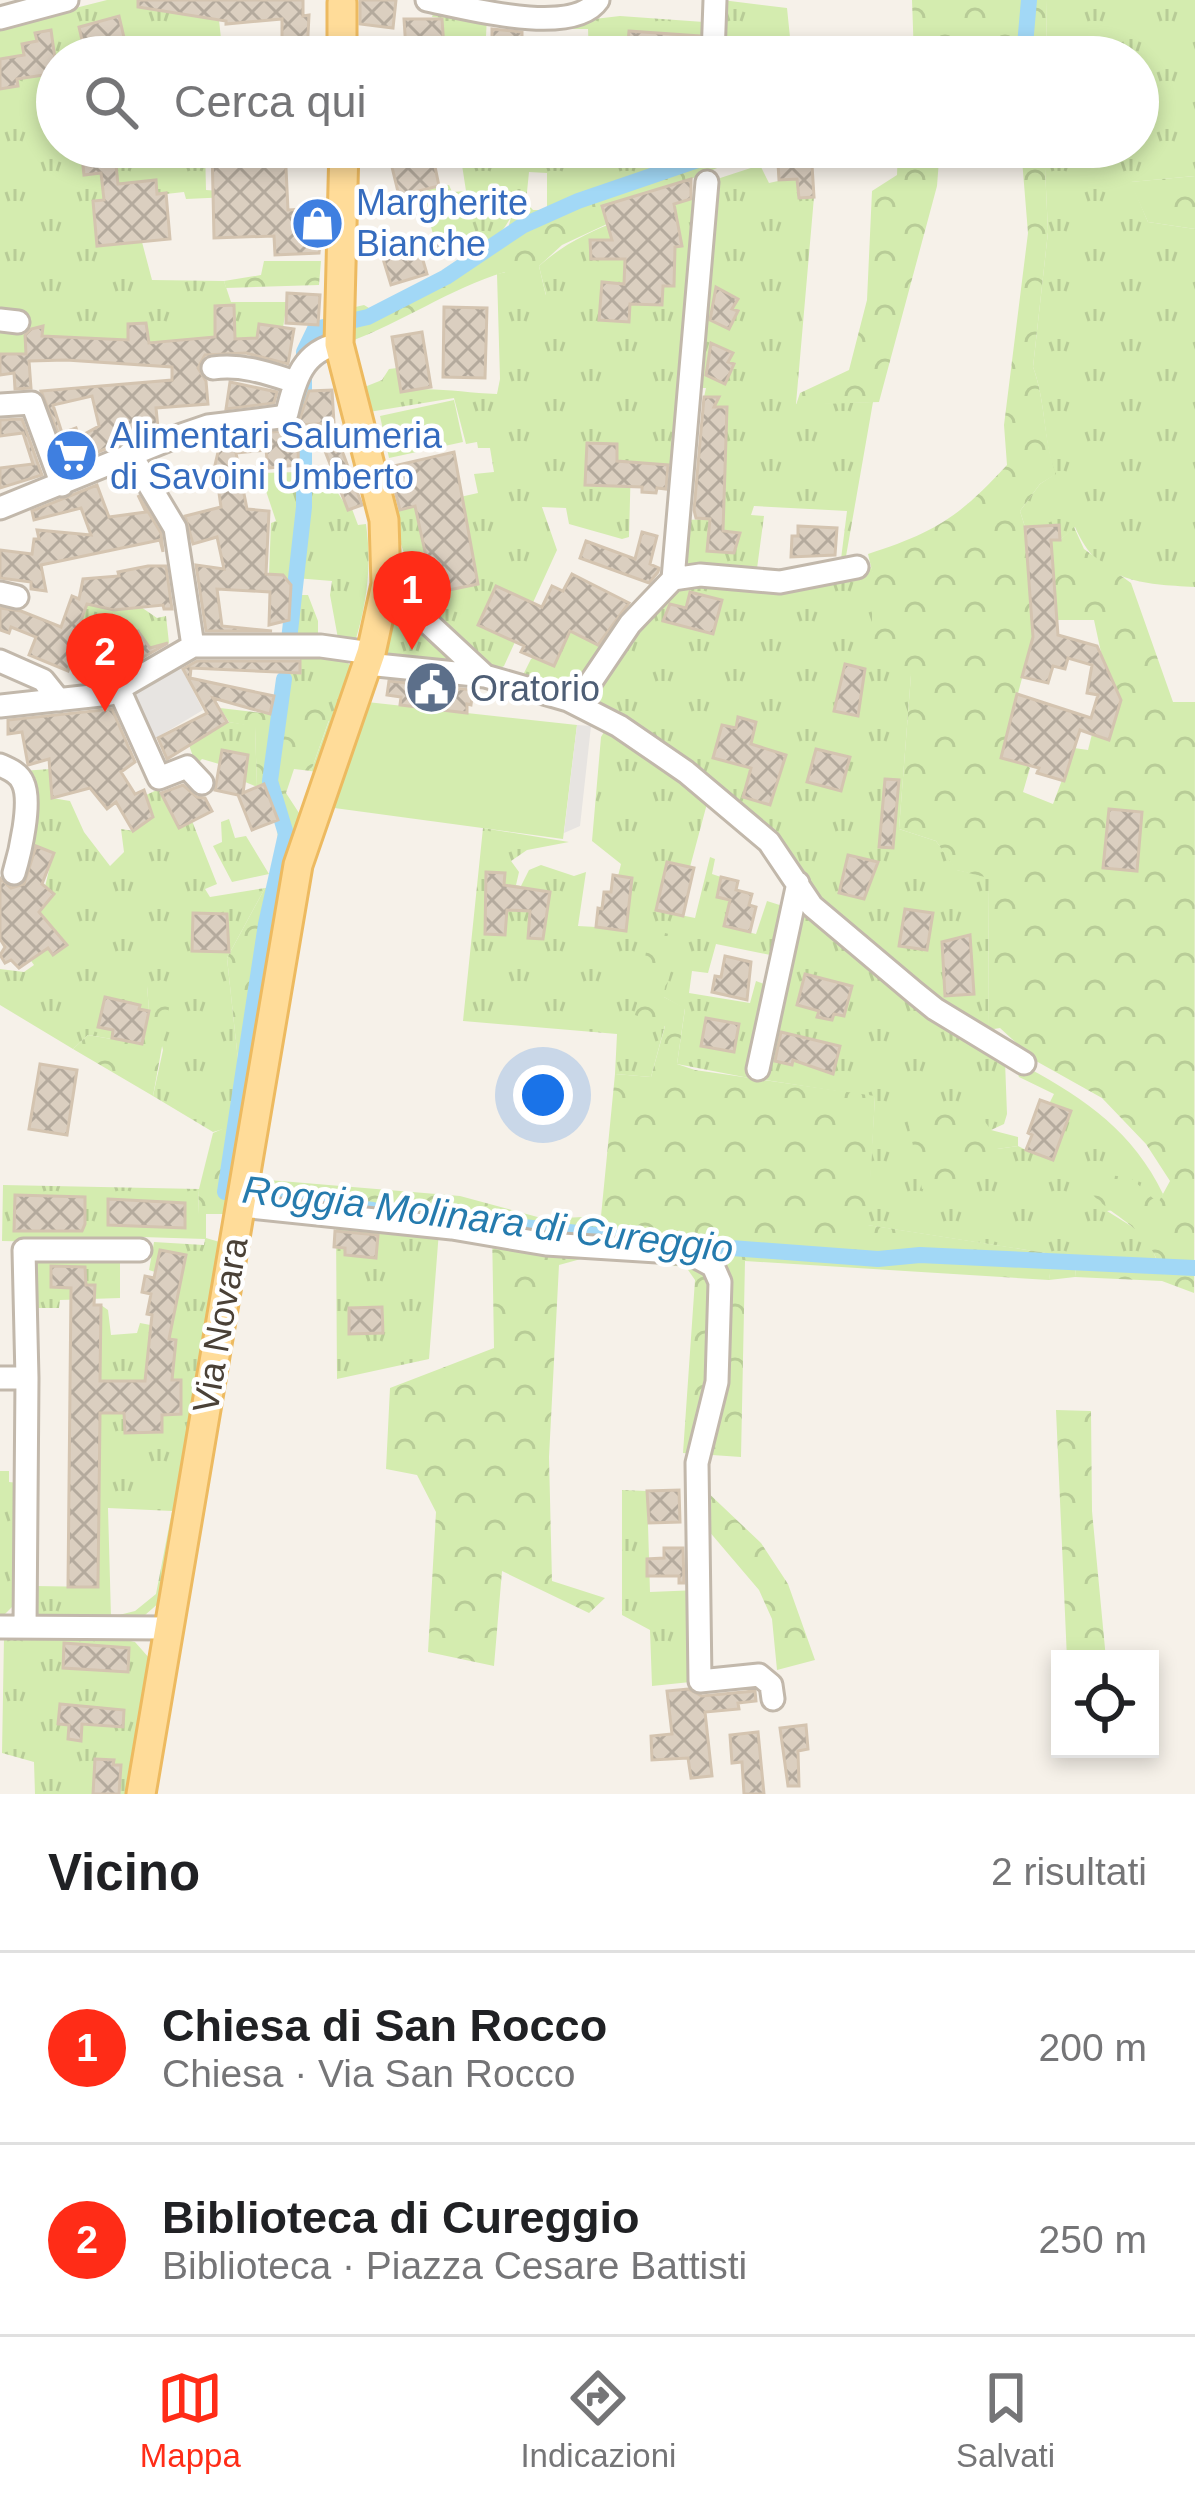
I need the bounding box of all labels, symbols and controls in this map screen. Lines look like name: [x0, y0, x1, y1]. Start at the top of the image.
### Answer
search box: [36, 36, 1159, 168]
icon: search: [78, 69, 144, 135]
text: Cerca qui: [174, 76, 367, 127]
place label: Margherite Bianche: [356, 182, 528, 264]
shop icon: Margherite Bianche: [289, 195, 345, 251]
place label: Alimentari Salumeria di Savoini Umberto: [110, 415, 443, 497]
supermarket icon: Alimentari Salumeria di Savoini Umberto: [43, 428, 99, 484]
pin: 1: [373, 551, 451, 650]
pin: 2: [66, 613, 144, 712]
public building icon: Oratorio: [403, 660, 459, 716]
place label: Oratorio: [470, 668, 600, 709]
your location: [513, 1065, 573, 1125]
water label: Roggia Molinara di Cureggio: [240, 1168, 736, 1270]
street label: Via Novara: [184, 1233, 256, 1416]
map controls: [1051, 1650, 1159, 1758]
button: locate: [1051, 1650, 1159, 1758]
text: Vicino: [48, 1844, 200, 1901]
text: 2 risultati: [991, 1850, 1147, 1893]
text: Chiesa di San Rocco: [162, 2000, 607, 2051]
text: 1: [76, 2026, 98, 2069]
text: 200 m: [1039, 2026, 1147, 2069]
text: Chiesa · Via San Rocco: [162, 2052, 575, 2095]
text: Biblioteca di Cureggio: [162, 2192, 640, 2243]
text: 2: [76, 2218, 98, 2261]
text: 250 m: [1039, 2218, 1147, 2261]
text: Biblioteca · Piazza Cesare Battisti: [162, 2244, 747, 2287]
tab: Mappa: [140, 2365, 241, 2475]
tab: Indicazioni: [520, 2365, 676, 2475]
tab: Salvati: [956, 2365, 1055, 2475]

